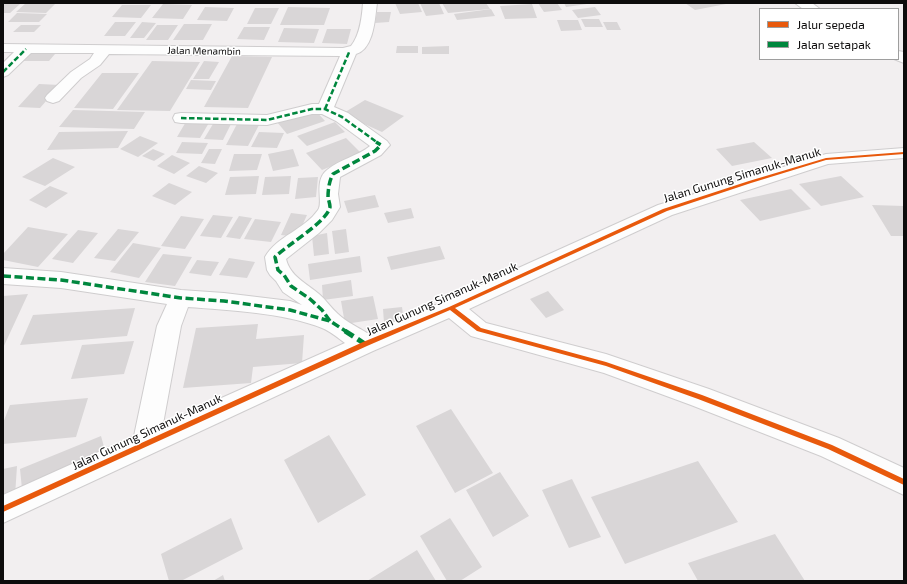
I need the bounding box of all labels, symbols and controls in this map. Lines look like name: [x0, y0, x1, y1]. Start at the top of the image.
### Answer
legend: [759, 8, 899, 60]
text: Jalur sepeda: [797, 17, 865, 31]
text: Jalan setapak: [797, 37, 871, 51]
street label: Jalan Menambin: [167, 44, 241, 58]
street label: Jalan Gunung Simanuk-Manuk: [662, 144, 822, 206]
street label: Jalan Gunung Simanuk-Manuk: [364, 259, 520, 339]
street label: Jalan Gunung Simanuk-Manuk: [70, 391, 224, 473]

